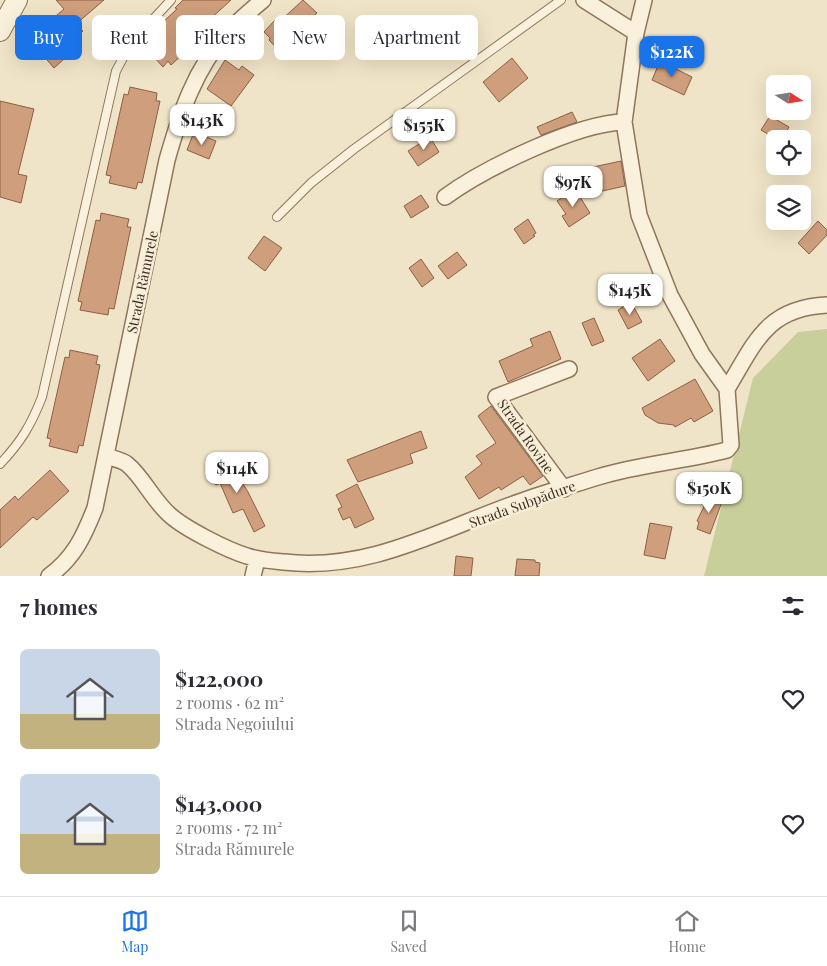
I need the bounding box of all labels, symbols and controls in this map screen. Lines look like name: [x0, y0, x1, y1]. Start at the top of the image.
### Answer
chip: Buy: [15, 15, 82, 60]
chip: Rent: [92, 15, 166, 60]
chip: Filters: [176, 15, 264, 60]
chip: New: [274, 15, 345, 60]
chip: Apartment: [355, 15, 478, 60]
pin: $122K: [637, 36, 707, 78]
text: $122K: [650, 41, 694, 62]
north arrow: [766, 75, 811, 120]
map controls: [766, 75, 811, 230]
pin: $143K: [167, 104, 237, 146]
pin: $155K: [389, 108, 459, 151]
text: $143K: [181, 109, 223, 130]
text: $155K: [403, 114, 445, 135]
button: locate: [766, 130, 811, 175]
pin: $97K: [543, 166, 603, 208]
text: $97K: [555, 171, 591, 192]
button: layers: [766, 185, 811, 230]
street label: Strada Rămurele: [122, 229, 162, 335]
pin: $145K: [595, 274, 665, 316]
text: $145K: [609, 279, 651, 300]
street label: Strada Rovine: [493, 395, 559, 477]
pin: $114K: [202, 452, 272, 494]
text: $114K: [216, 457, 258, 478]
pin: $150K: [674, 472, 744, 514]
street label: Strada Subpădure: [466, 476, 578, 532]
text: $150K: [687, 477, 731, 498]
text: 7 homes: [20, 592, 98, 620]
icon: filters: [779, 592, 807, 620]
text: $122,000: [175, 664, 263, 692]
icon: home: [60, 669, 120, 729]
icon: heart: [779, 685, 807, 713]
text: 2 rooms · 62 m²: [175, 692, 284, 713]
text: Strada Negoiului: [175, 713, 294, 734]
text: $143,000: [175, 789, 262, 817]
icon: home: [60, 794, 120, 854]
icon: heart: [779, 810, 807, 838]
text: 2 rooms · 72 m²: [175, 817, 282, 838]
text: Strada Rămurele: [175, 838, 295, 859]
tab: Map: [121, 907, 149, 956]
tab: Saved: [391, 907, 427, 956]
tab: Home: [669, 907, 706, 956]

